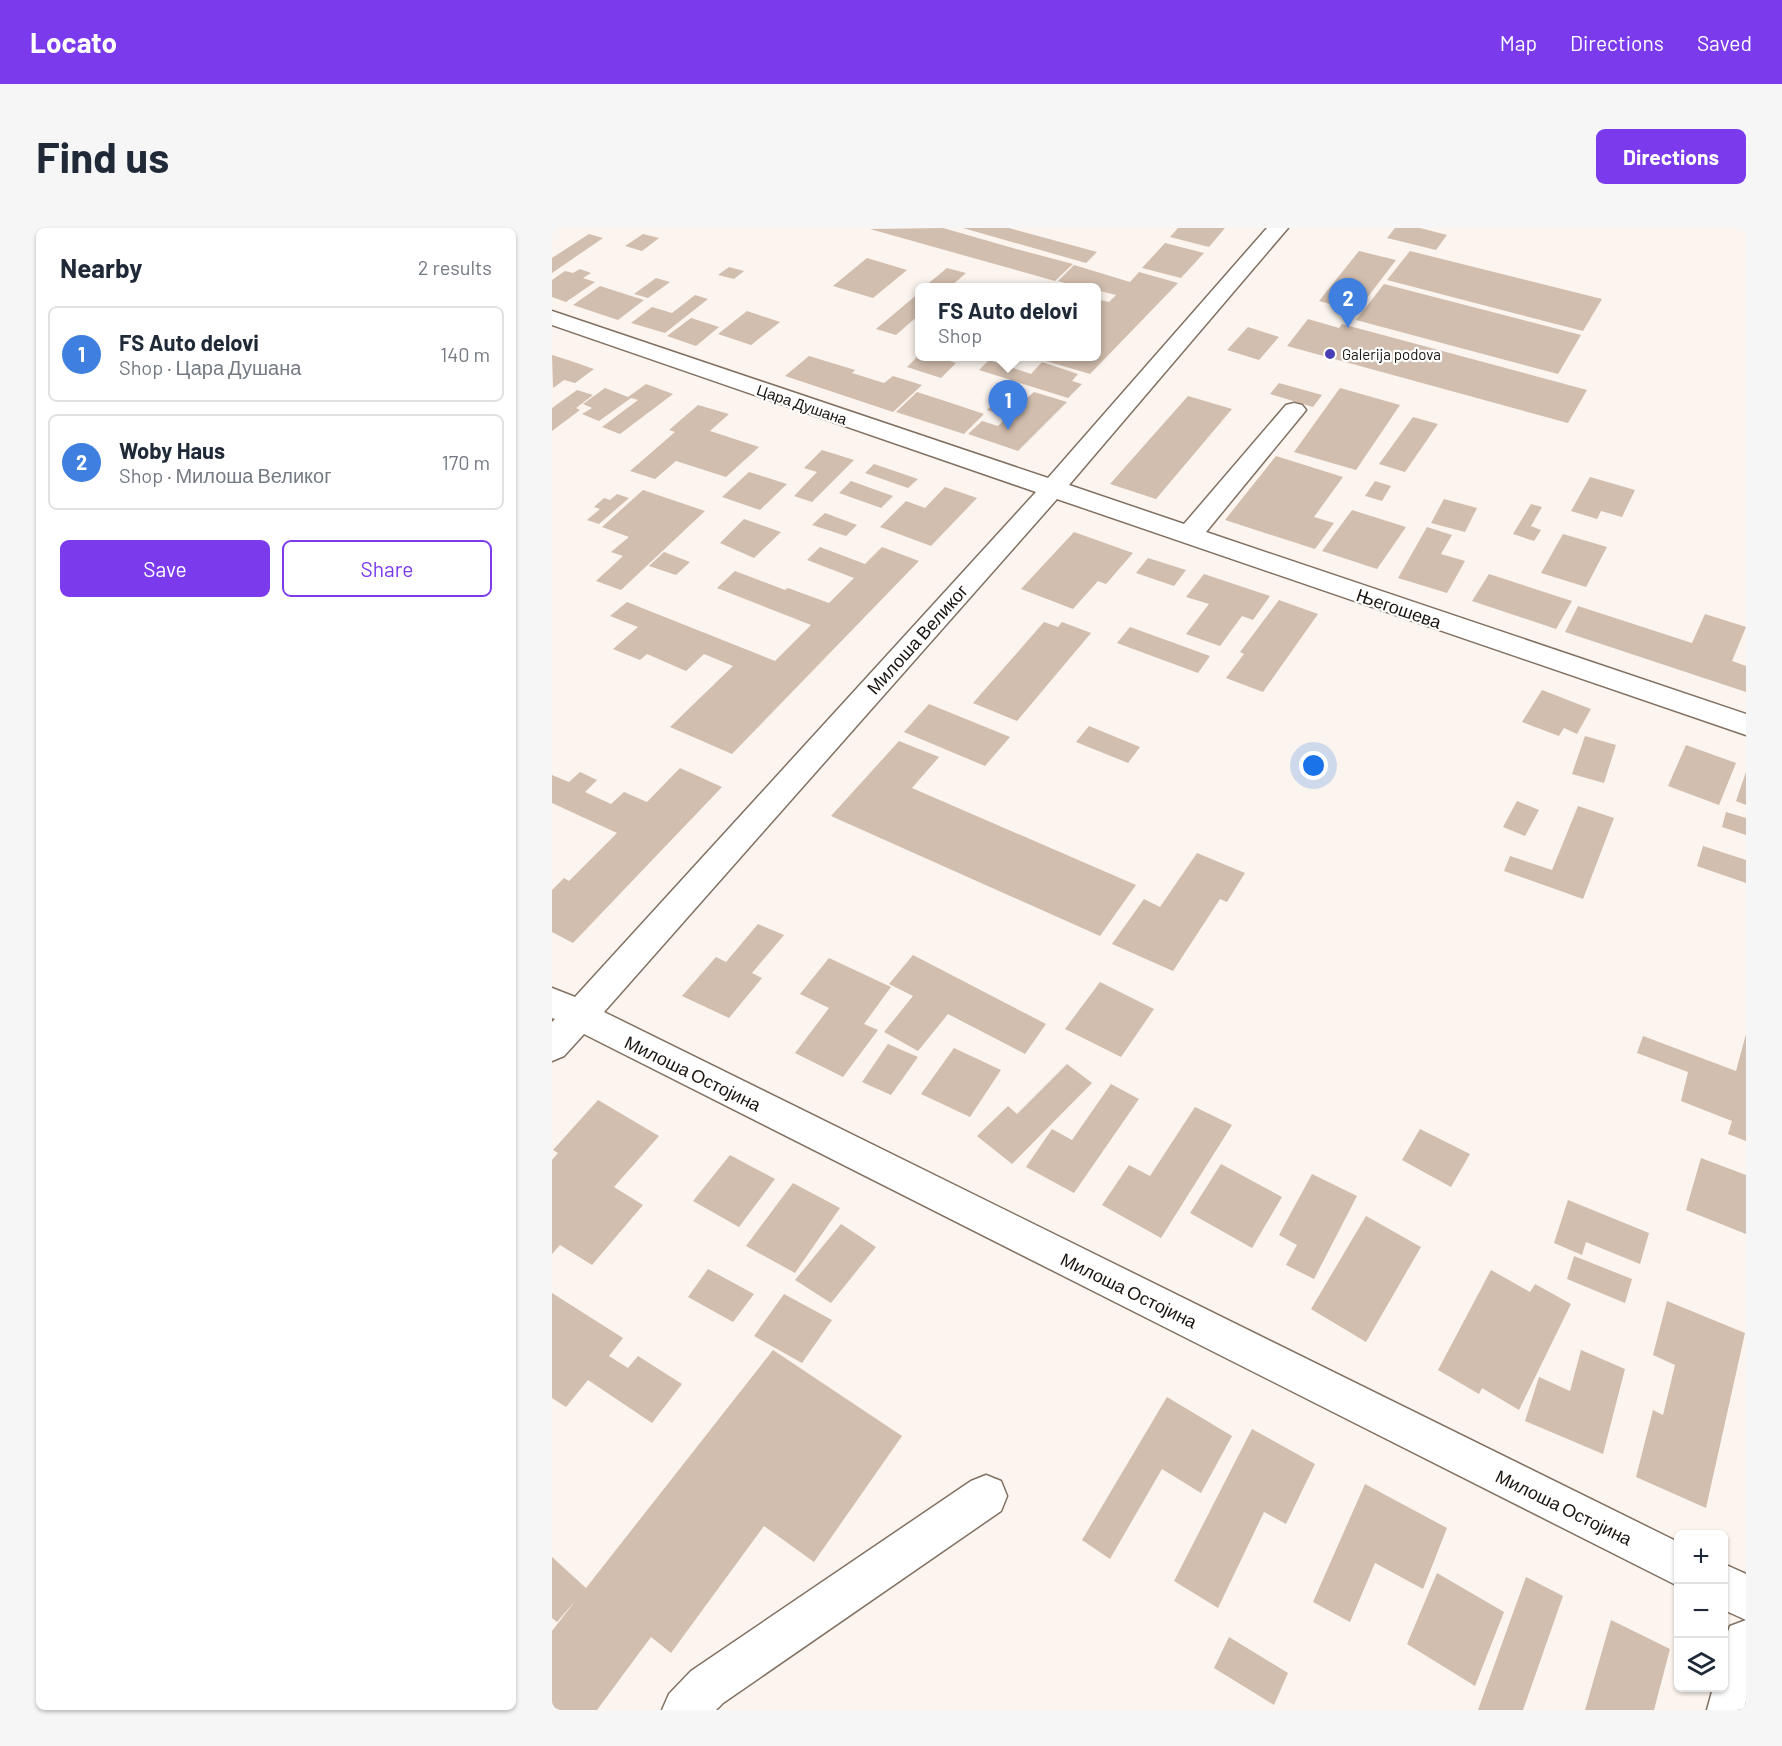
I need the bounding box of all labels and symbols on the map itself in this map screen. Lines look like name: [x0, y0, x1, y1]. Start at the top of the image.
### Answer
pin: 2: [1328, 279, 1368, 328]
place label: Galerija podova: [1342, 345, 1441, 363]
marker: Galerija podova: [1323, 347, 1337, 361]
street label: Цара Душана: [754, 380, 850, 428]
pin: 1: [988, 380, 1028, 430]
street label: Милоша Великог: [862, 579, 972, 699]
street label: Његошева: [1354, 583, 1445, 633]
your location: [1299, 751, 1328, 780]
street label: Милоша Остојина: [621, 1030, 766, 1116]
street label: Милоша Остојина: [1057, 1247, 1202, 1333]
street label: Милоша Остојина: [1492, 1464, 1637, 1550]

